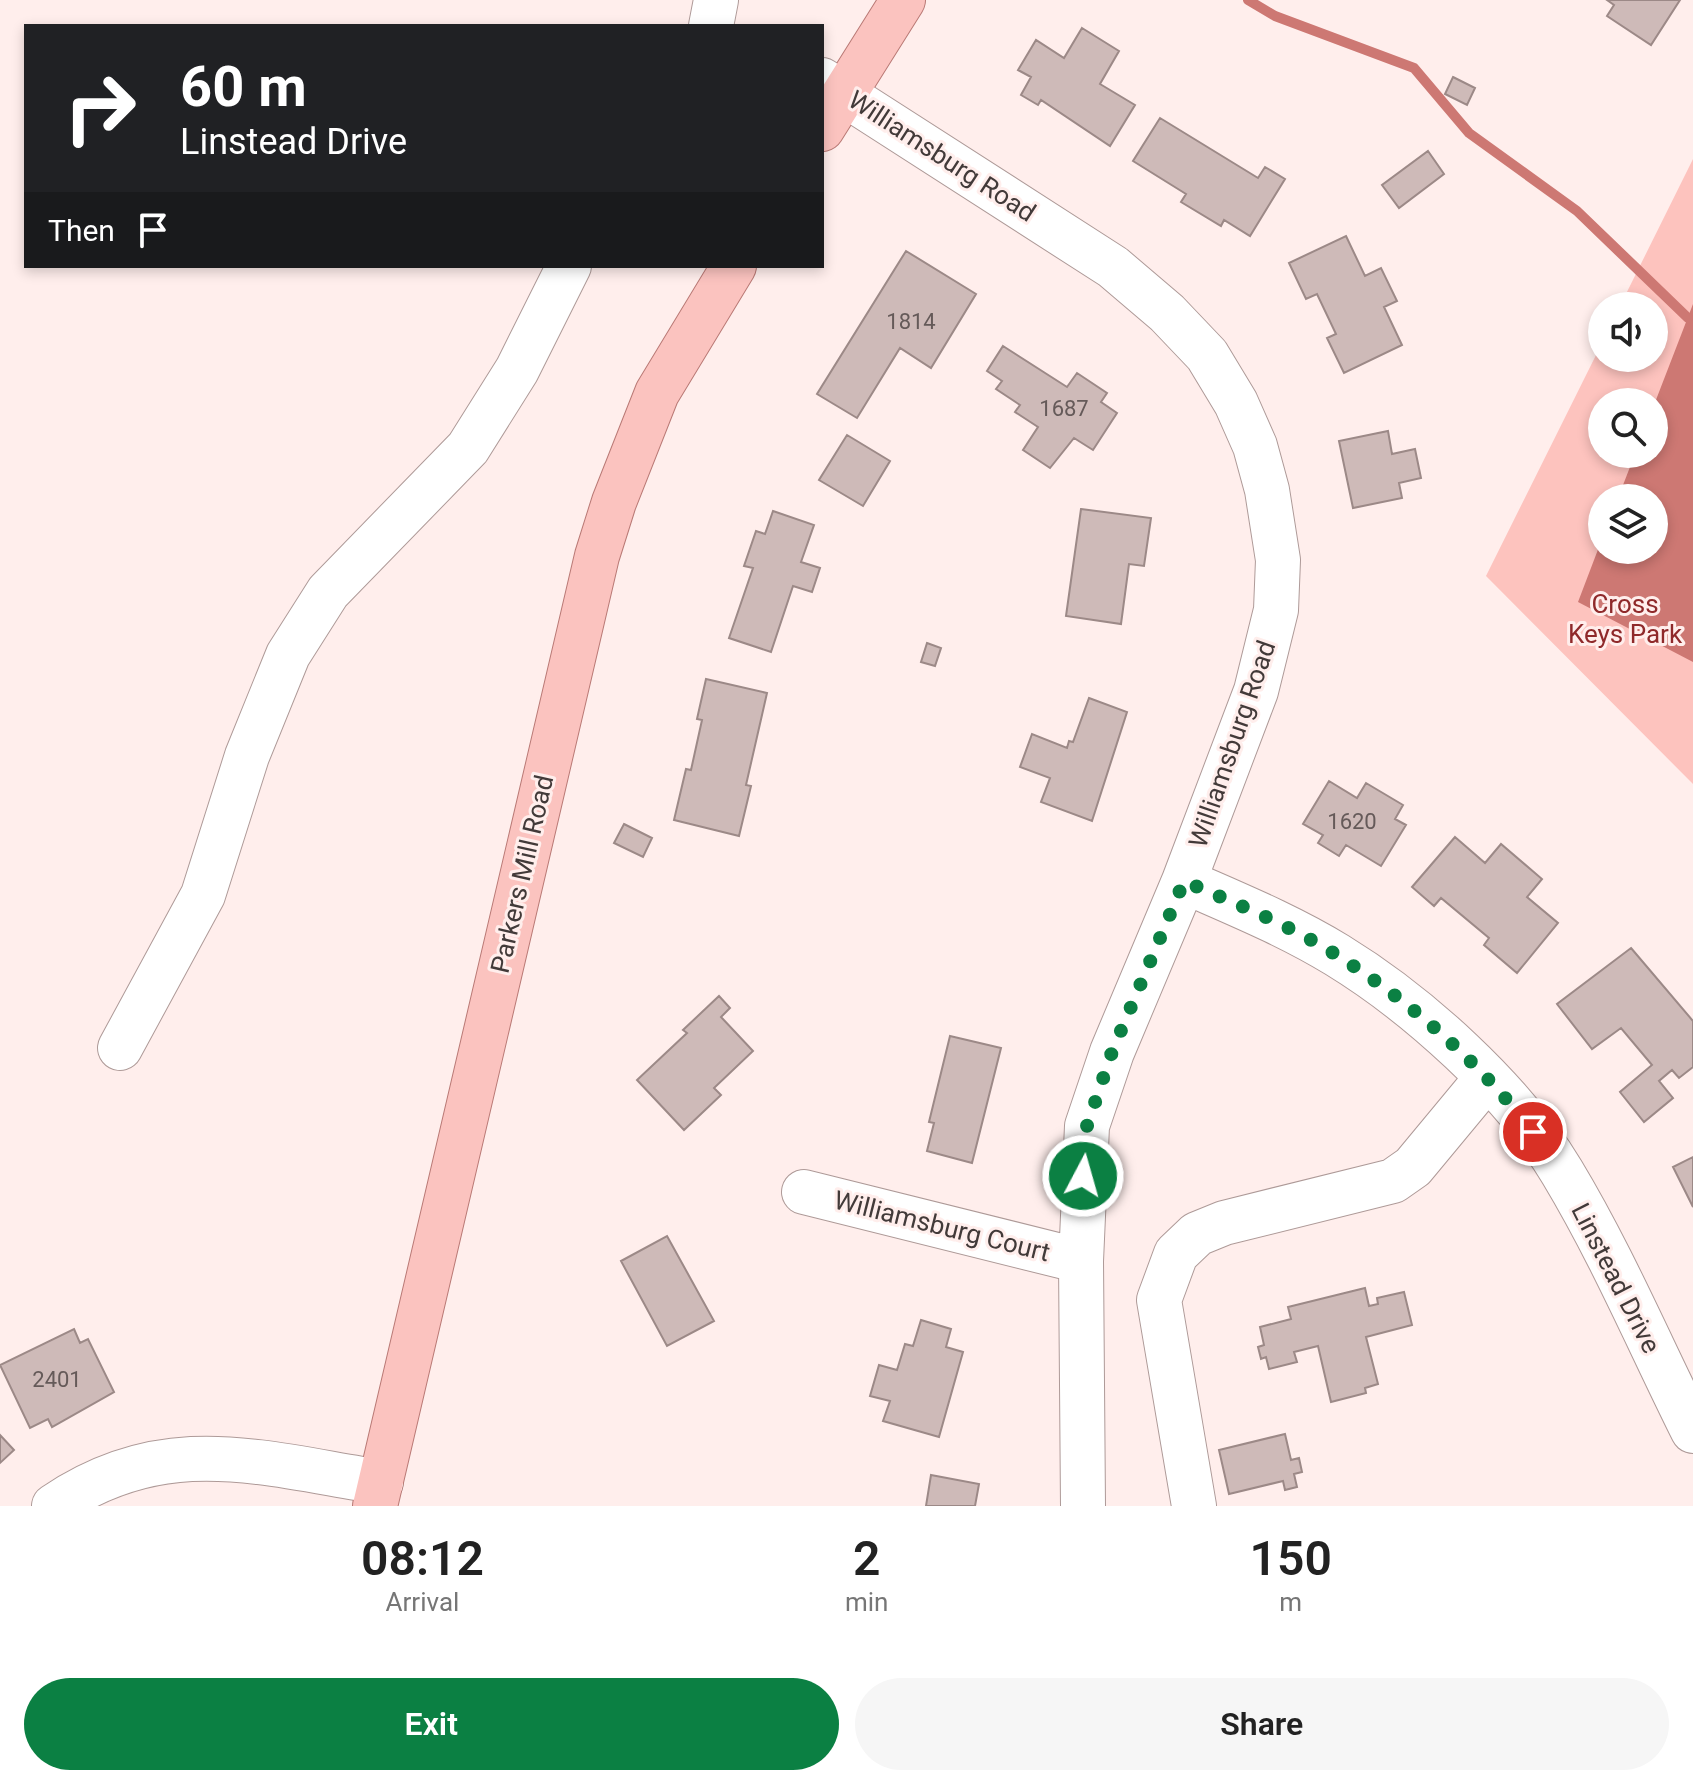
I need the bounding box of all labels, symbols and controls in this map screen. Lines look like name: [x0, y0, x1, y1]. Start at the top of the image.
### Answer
text: 60 m: [180, 54, 307, 120]
icon: right: [48, 56, 152, 160]
street label: Williamsburg Road: [843, 84, 1041, 228]
text: Linstead Drive: [180, 121, 407, 163]
icon: arrive: [131, 208, 175, 252]
text: Then: [48, 213, 115, 248]
map controls: [1588, 292, 1668, 564]
button: sound: [1588, 292, 1668, 372]
house number: 1814: [886, 309, 936, 334]
button: search: [1588, 388, 1668, 468]
house number: 1687: [1039, 396, 1089, 421]
button: layers: [1588, 484, 1668, 564]
park label: Cross Keys Park: [1568, 589, 1683, 649]
street label: Williamsburg Road: [1183, 637, 1281, 851]
street label: Parkers Mill Road: [485, 772, 559, 976]
house number: 1620: [1327, 809, 1377, 834]
pin: [1499, 1098, 1567, 1166]
icon: arrive: [1511, 1110, 1555, 1154]
position arrow: [1041, 1134, 1125, 1218]
street label: Williamsburg Court: [831, 1185, 1053, 1267]
street label: Linstead Drive: [1565, 1198, 1667, 1358]
house number: 2401: [32, 1367, 82, 1392]
text: 08:12: [361, 1530, 484, 1587]
text: 2: [853, 1530, 880, 1587]
text: 150: [1250, 1530, 1332, 1587]
text: Arrival: [386, 1587, 459, 1617]
text: min: [845, 1587, 888, 1617]
text: m: [1279, 1587, 1302, 1617]
button: Exit: [24, 1678, 839, 1770]
button: Share: [855, 1678, 1669, 1770]

